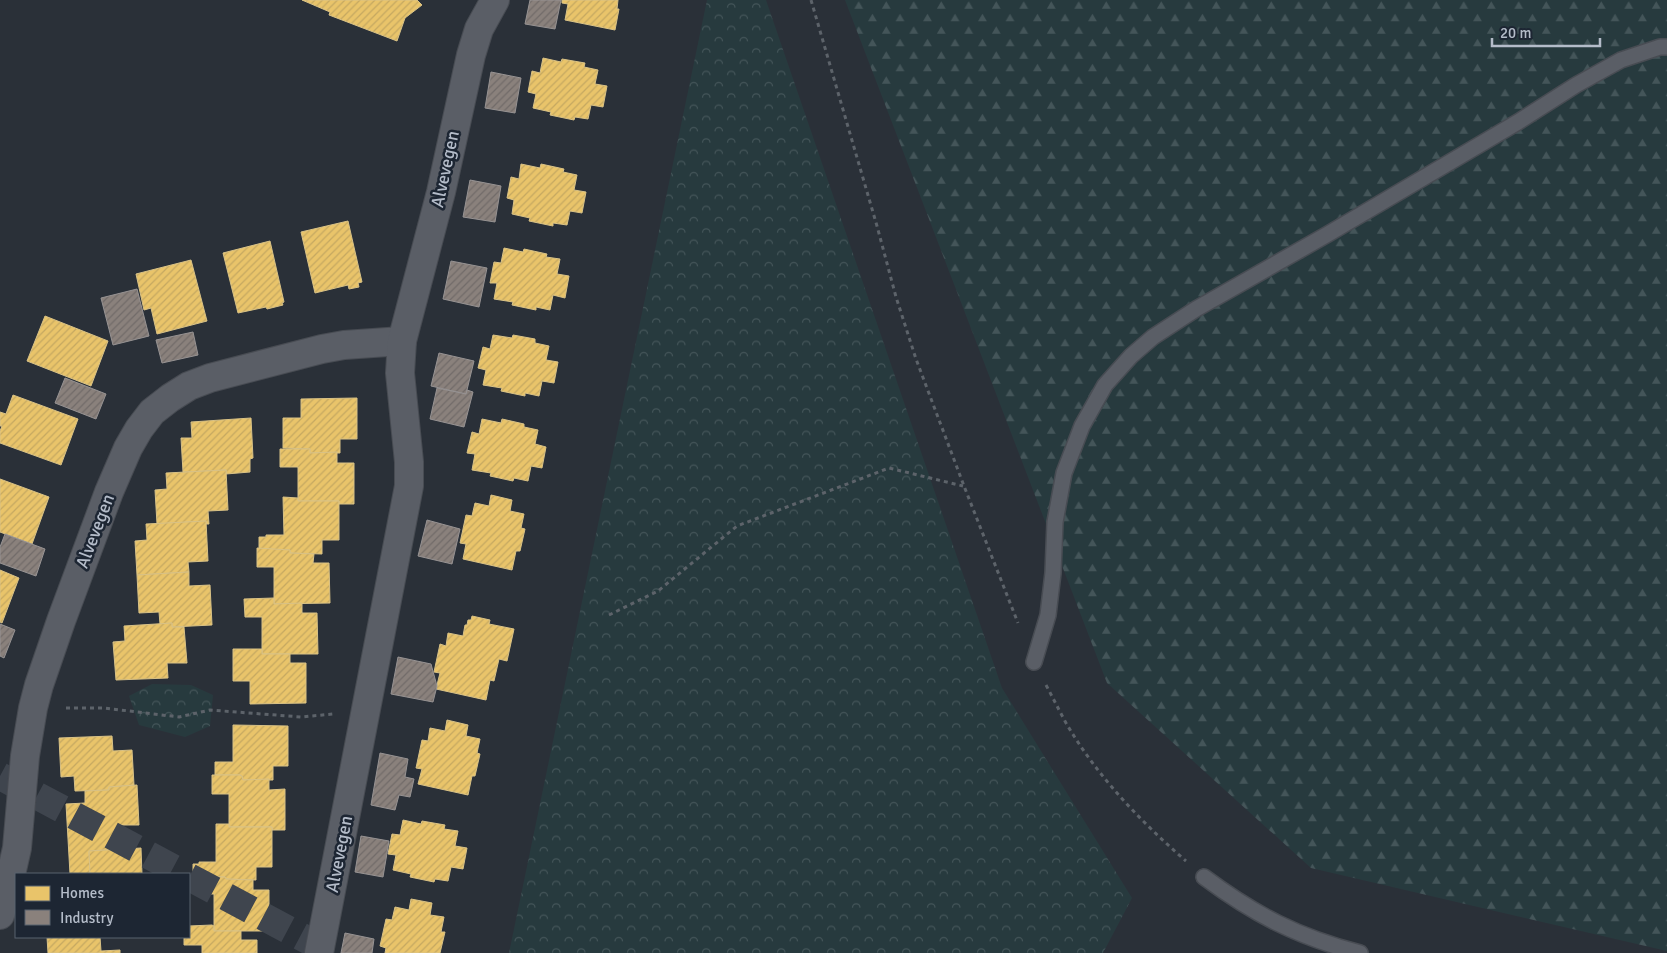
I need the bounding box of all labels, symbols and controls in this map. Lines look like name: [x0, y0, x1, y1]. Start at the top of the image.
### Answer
scale bar: [1492, 15, 1600, 47]
text: 20 m: [1500, 24, 1531, 42]
street label: Alvevegen: [426, 129, 464, 209]
street label: Alvevegen: [71, 491, 119, 571]
street label: Alvevegen: [321, 814, 357, 894]
legend: [15, 873, 190, 938]
text: Homes: [60, 884, 104, 902]
text: Industry: [60, 909, 113, 927]

